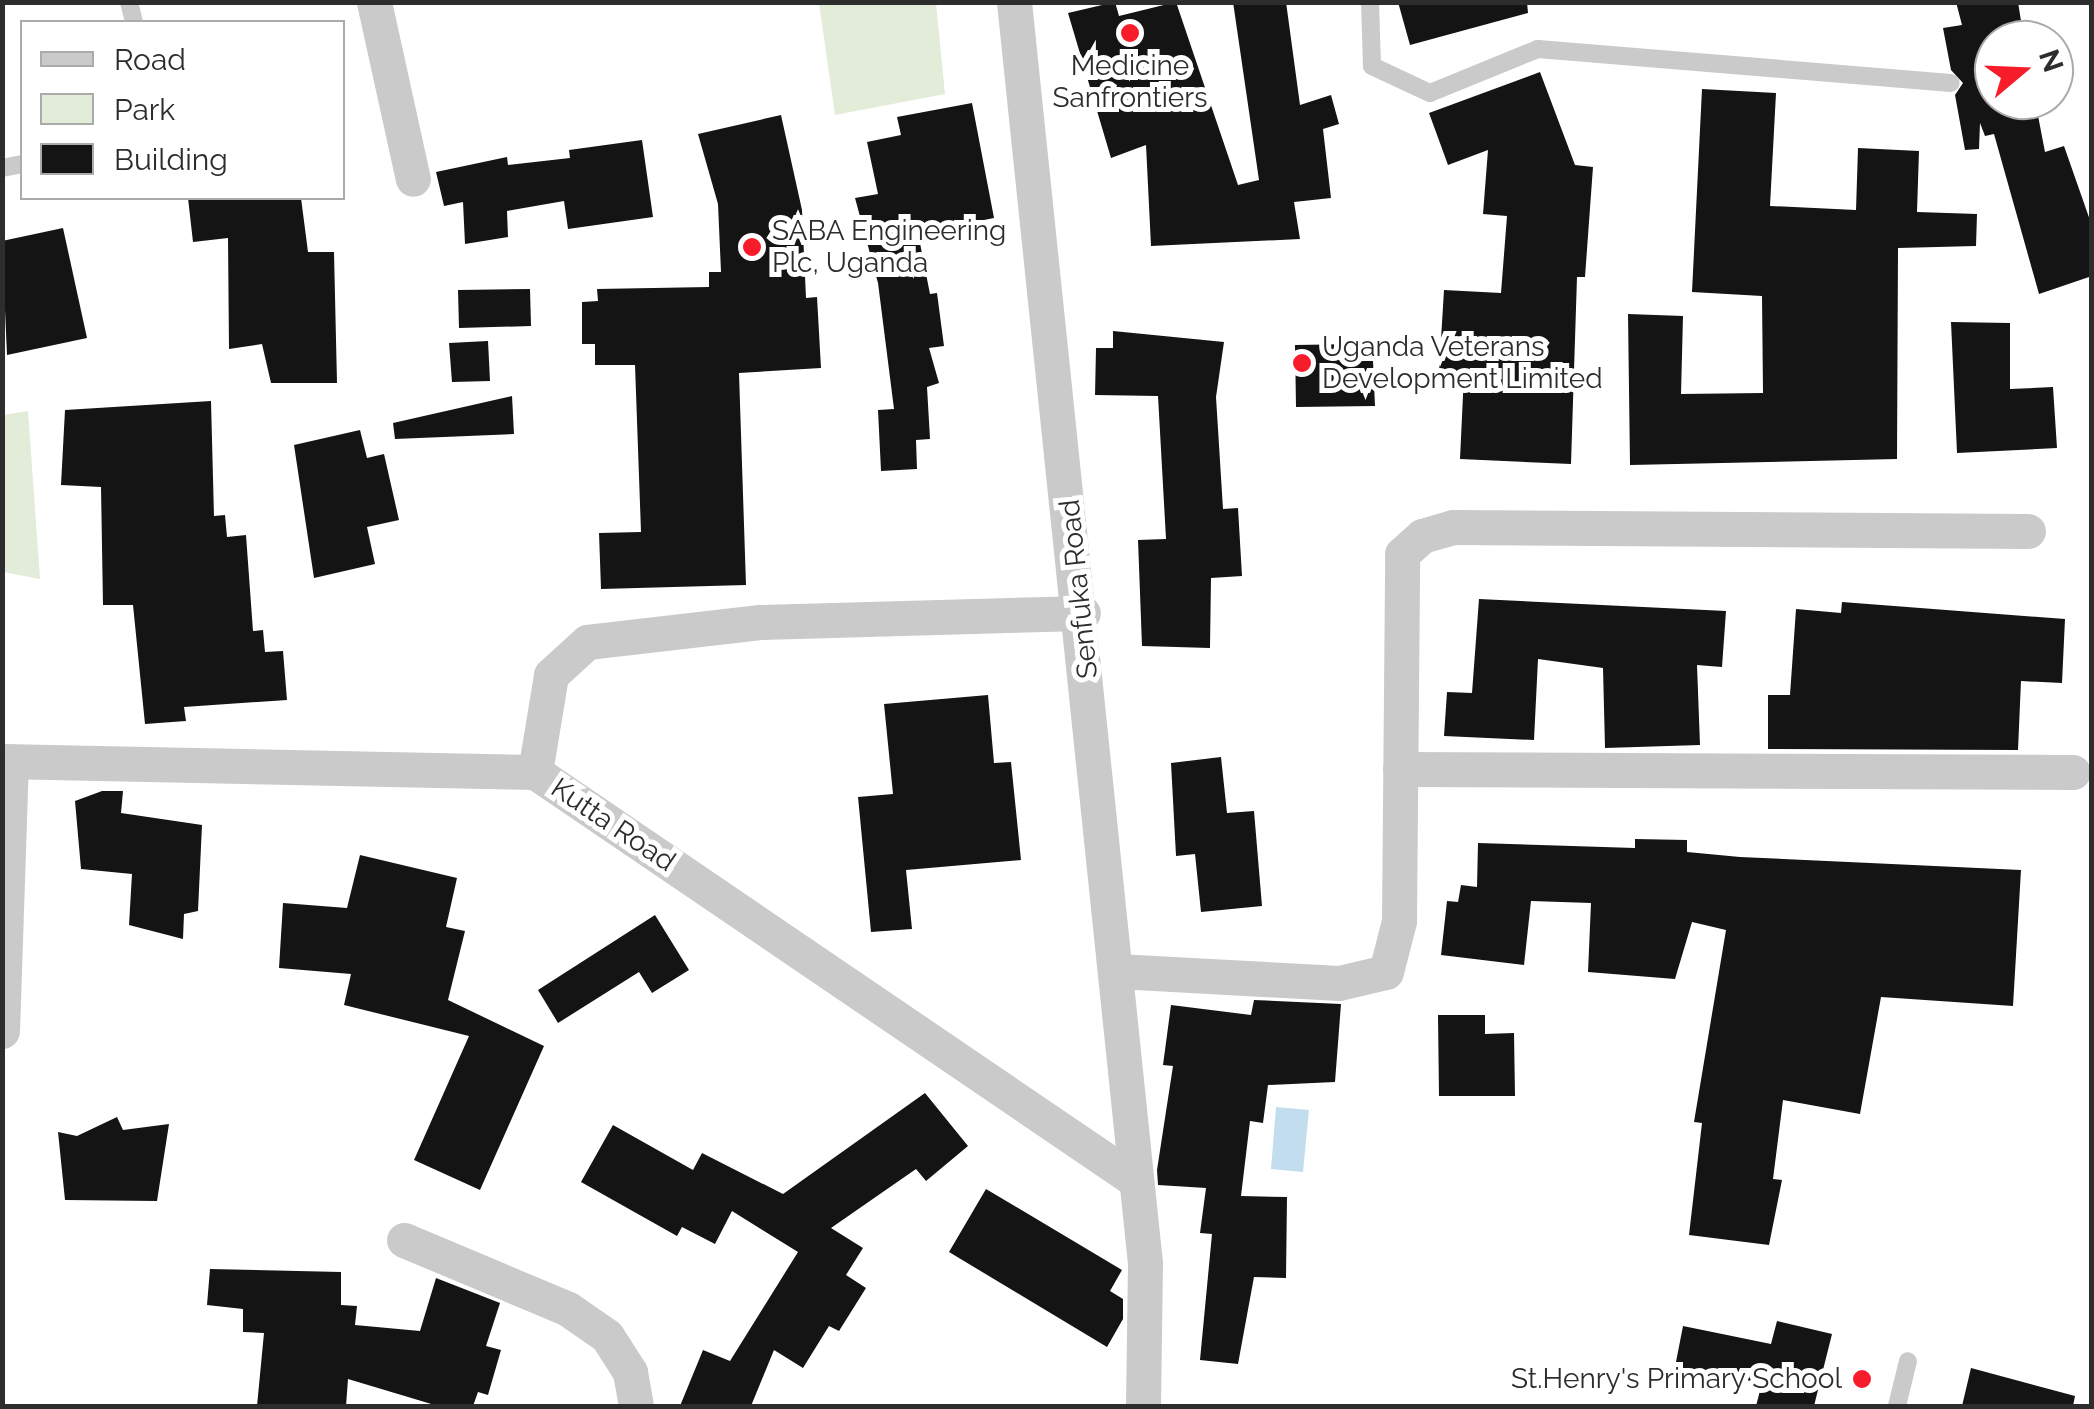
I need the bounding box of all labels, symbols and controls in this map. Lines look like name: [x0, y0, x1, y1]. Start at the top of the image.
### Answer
legend: [20, 20, 345, 200]
north arrow: [1974, 20, 2074, 120]
marker: Medicine Sanfrontiers: [1119, 22, 1141, 44]
text: Road: [114, 42, 186, 77]
text: N: [2032, 45, 2070, 76]
place label: Medicine Sanfrontiers: [1052, 49, 1208, 115]
text: Park: [114, 92, 175, 127]
text: Building: [114, 142, 228, 177]
place label: SABA Engineering Plc, Uganda: [772, 214, 1007, 280]
marker: SABA Engineering Plc, Uganda: [741, 236, 763, 258]
place label: Uganda Veterans Development Limited: [1322, 330, 1603, 396]
marker: Uganda Veterans Development Limited: [1291, 352, 1313, 374]
street label: Senfuka Road: [1053, 498, 1105, 680]
street label: Kutta Road: [545, 771, 681, 879]
place label: St.Henry's Primary School: [1510, 1362, 1842, 1396]
marker: St.Henry's Primary School: [1851, 1368, 1873, 1390]

